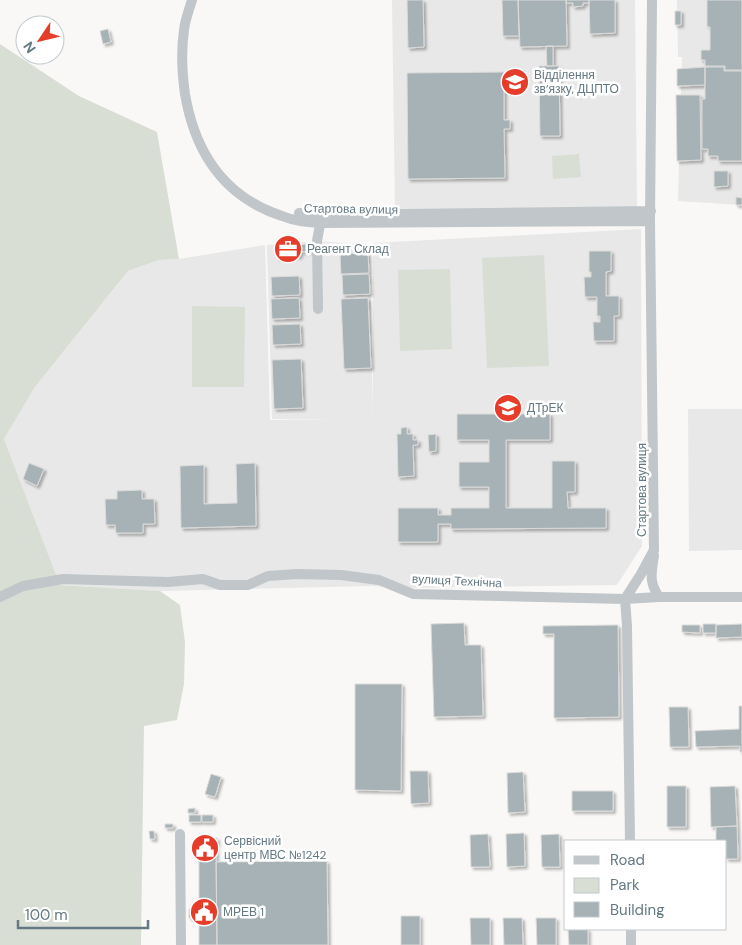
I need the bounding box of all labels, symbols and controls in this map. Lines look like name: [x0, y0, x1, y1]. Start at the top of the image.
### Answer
north arrow: [15, 15, 65, 65]
text: N: [19, 38, 40, 57]
school or university icon: Відділення зв’язку, ДЦПТО: [500, 67, 530, 97]
place label: Відділення зв’язку, ДЦПТО: [534, 67, 619, 97]
street label: Стартова вулиця: [304, 200, 398, 218]
office icon: Реагент Склад: [273, 234, 303, 264]
place label: Реагент Склад: [307, 241, 389, 257]
school or university icon: ДТрЕК: [493, 393, 523, 423]
place label: ДТрЕК: [527, 400, 563, 416]
street label: Стартова вулиця: [634, 443, 650, 537]
street label: вулиця Технічна: [412, 571, 503, 591]
public building icon: Сервісний центр МВС №1242: [190, 833, 220, 863]
place label: Сервісний центр МВС №1242: [224, 833, 326, 863]
legend: [564, 840, 727, 930]
text: Road: [610, 850, 645, 870]
text: Park: [610, 875, 640, 895]
public building icon: МРЕВ 1: [189, 897, 219, 927]
scale bar: [18, 898, 148, 930]
text: Building: [610, 900, 665, 920]
place label: МРЕВ 1: [223, 904, 264, 920]
text: 100 m: [25, 905, 68, 925]

